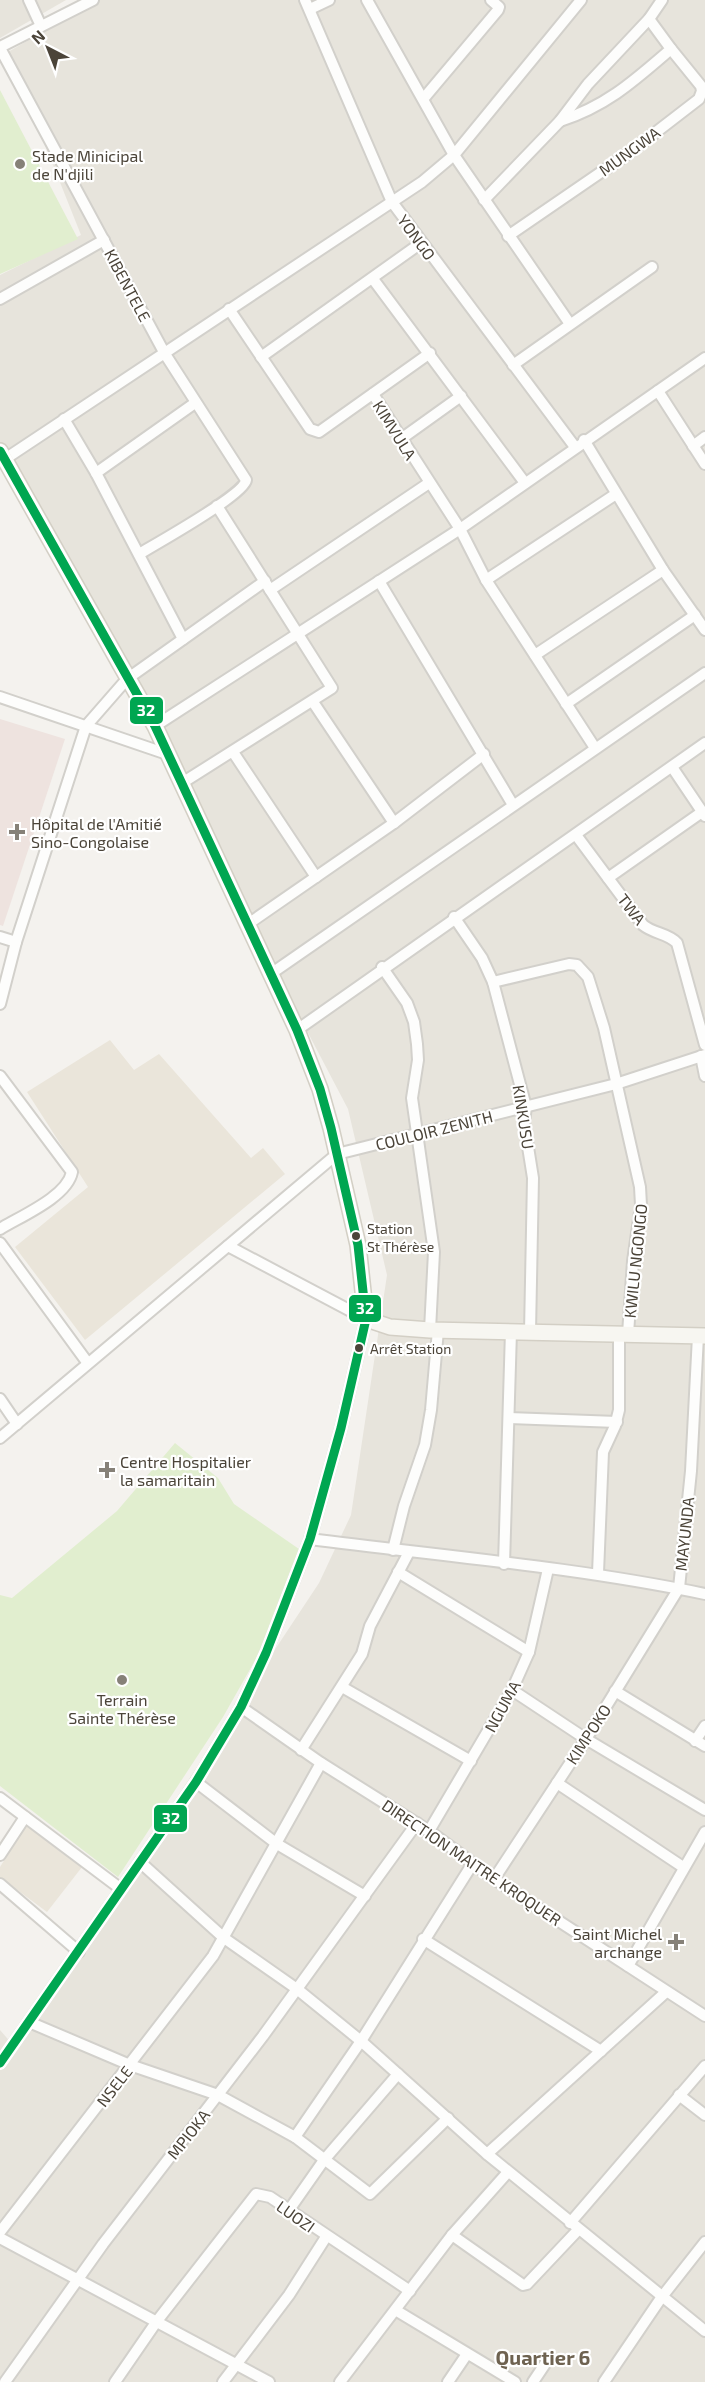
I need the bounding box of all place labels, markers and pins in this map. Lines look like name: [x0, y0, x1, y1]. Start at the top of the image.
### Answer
place label: Stade Minicipal de N'djili: [32, 146, 143, 184]
marker: Stade Minicipal de N'djili: [13, 157, 27, 171]
place label: Hôpital de l'Amitié Sino-Congolaise: [31, 814, 162, 851]
marker: Hôpital de l'Amitié Sino-Congolaise: [8, 823, 26, 841]
place label: Station St Thérèse: [367, 1220, 434, 1255]
marker: Station St Thérèse: [350, 1230, 362, 1242]
place label: Arrêt Station: [370, 1340, 451, 1357]
marker: Arrêt Station: [353, 1342, 365, 1354]
place label: Centre Hospitalier la samaritain: [120, 1452, 252, 1489]
marker: Centre Hospitalier la samaritain: [98, 1461, 116, 1479]
marker: Terrain Sainte Thérèse: [115, 1673, 129, 1687]
place label: Terrain Sainte Thérèse: [68, 1690, 176, 1727]
place label: Saint Michel archange: [573, 1924, 662, 1961]
marker: Saint Michel archange: [667, 1933, 685, 1951]

